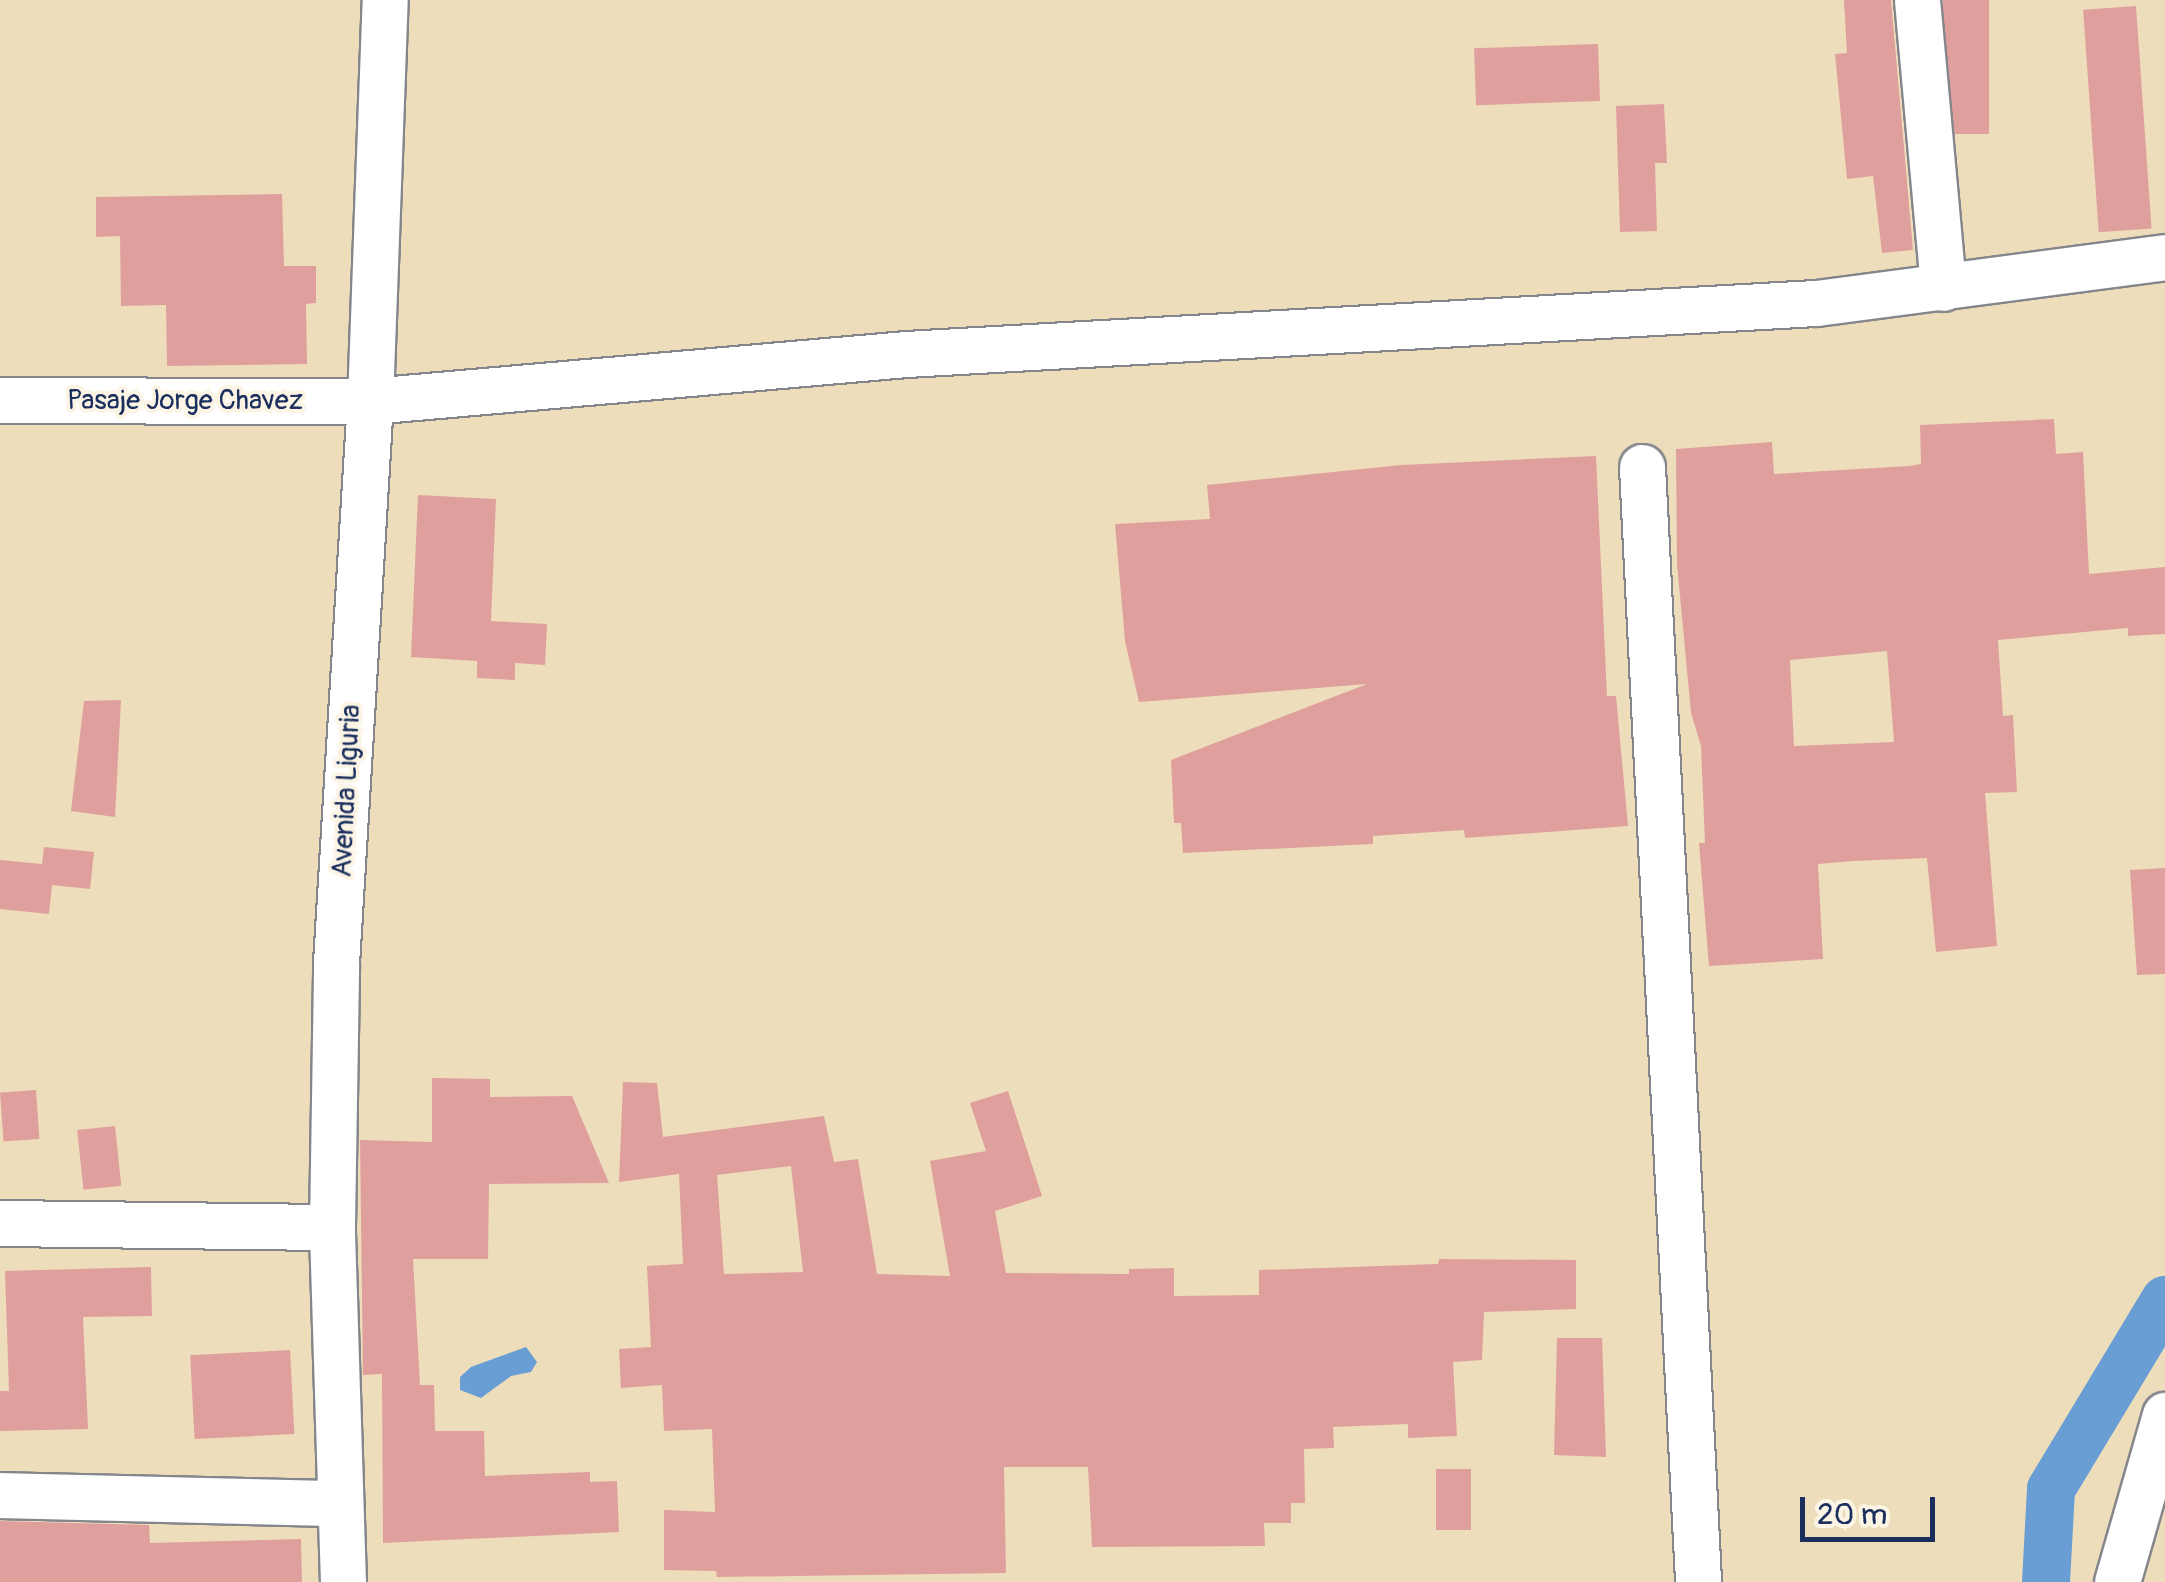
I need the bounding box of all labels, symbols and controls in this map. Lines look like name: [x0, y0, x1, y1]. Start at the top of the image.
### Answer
street label: Pasaje Jorge Chavez: [67, 384, 303, 418]
street label: Avenida Liguria: [326, 704, 368, 878]
scale bar: [1805, 1477, 1940, 1539]
text: 20 m: [1817, 1496, 1887, 1533]

